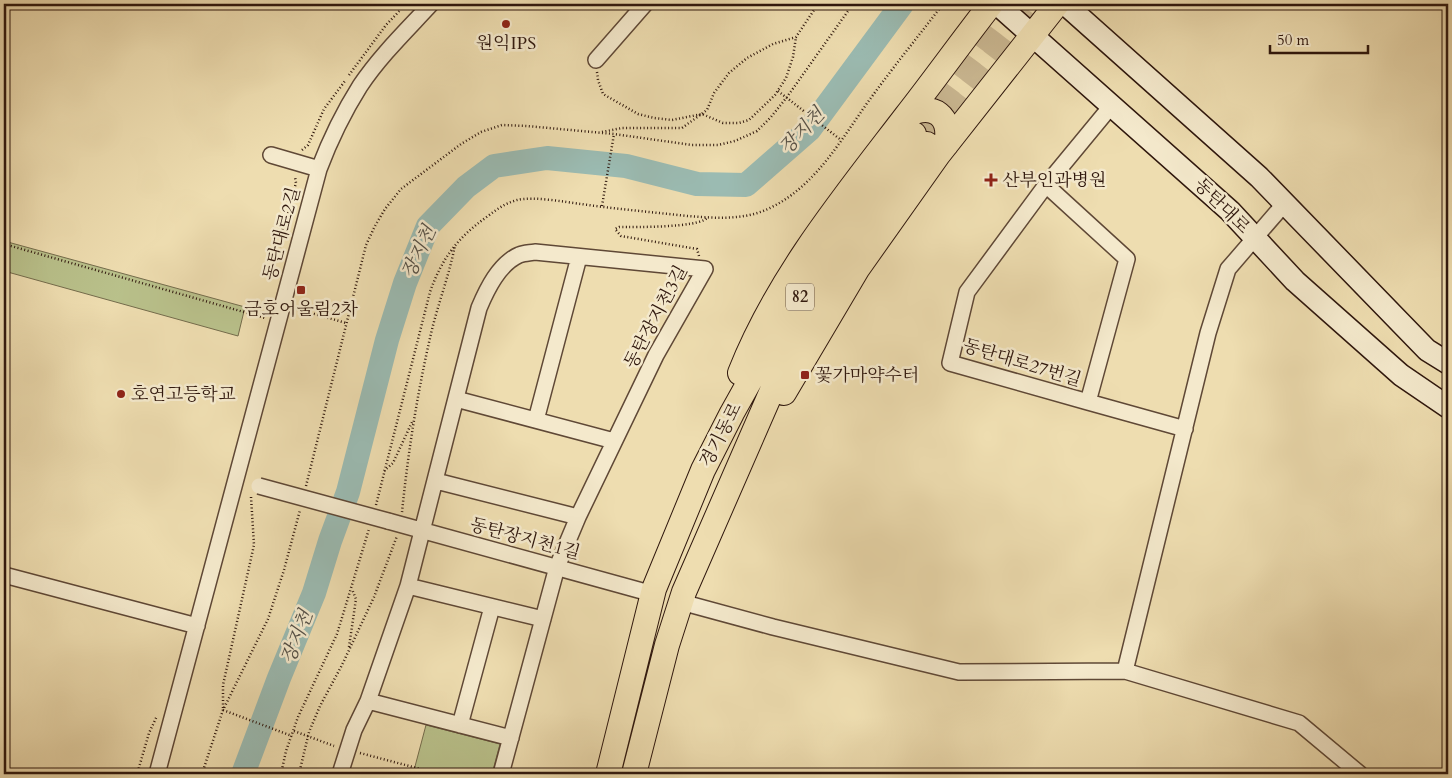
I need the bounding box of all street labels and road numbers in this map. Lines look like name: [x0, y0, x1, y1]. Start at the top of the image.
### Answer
street label: 동탄대로: [1189, 173, 1255, 239]
street label: 동탄대로2길: [257, 184, 307, 284]
street label: 동탄장지천3길: [618, 261, 694, 373]
road number: 82: [786, 284, 814, 310]
street label: 동탄대로27번길: [960, 333, 1084, 393]
street label: 경기동로: [694, 398, 748, 472]
street label: 동탄장지천1길: [467, 512, 583, 566]

